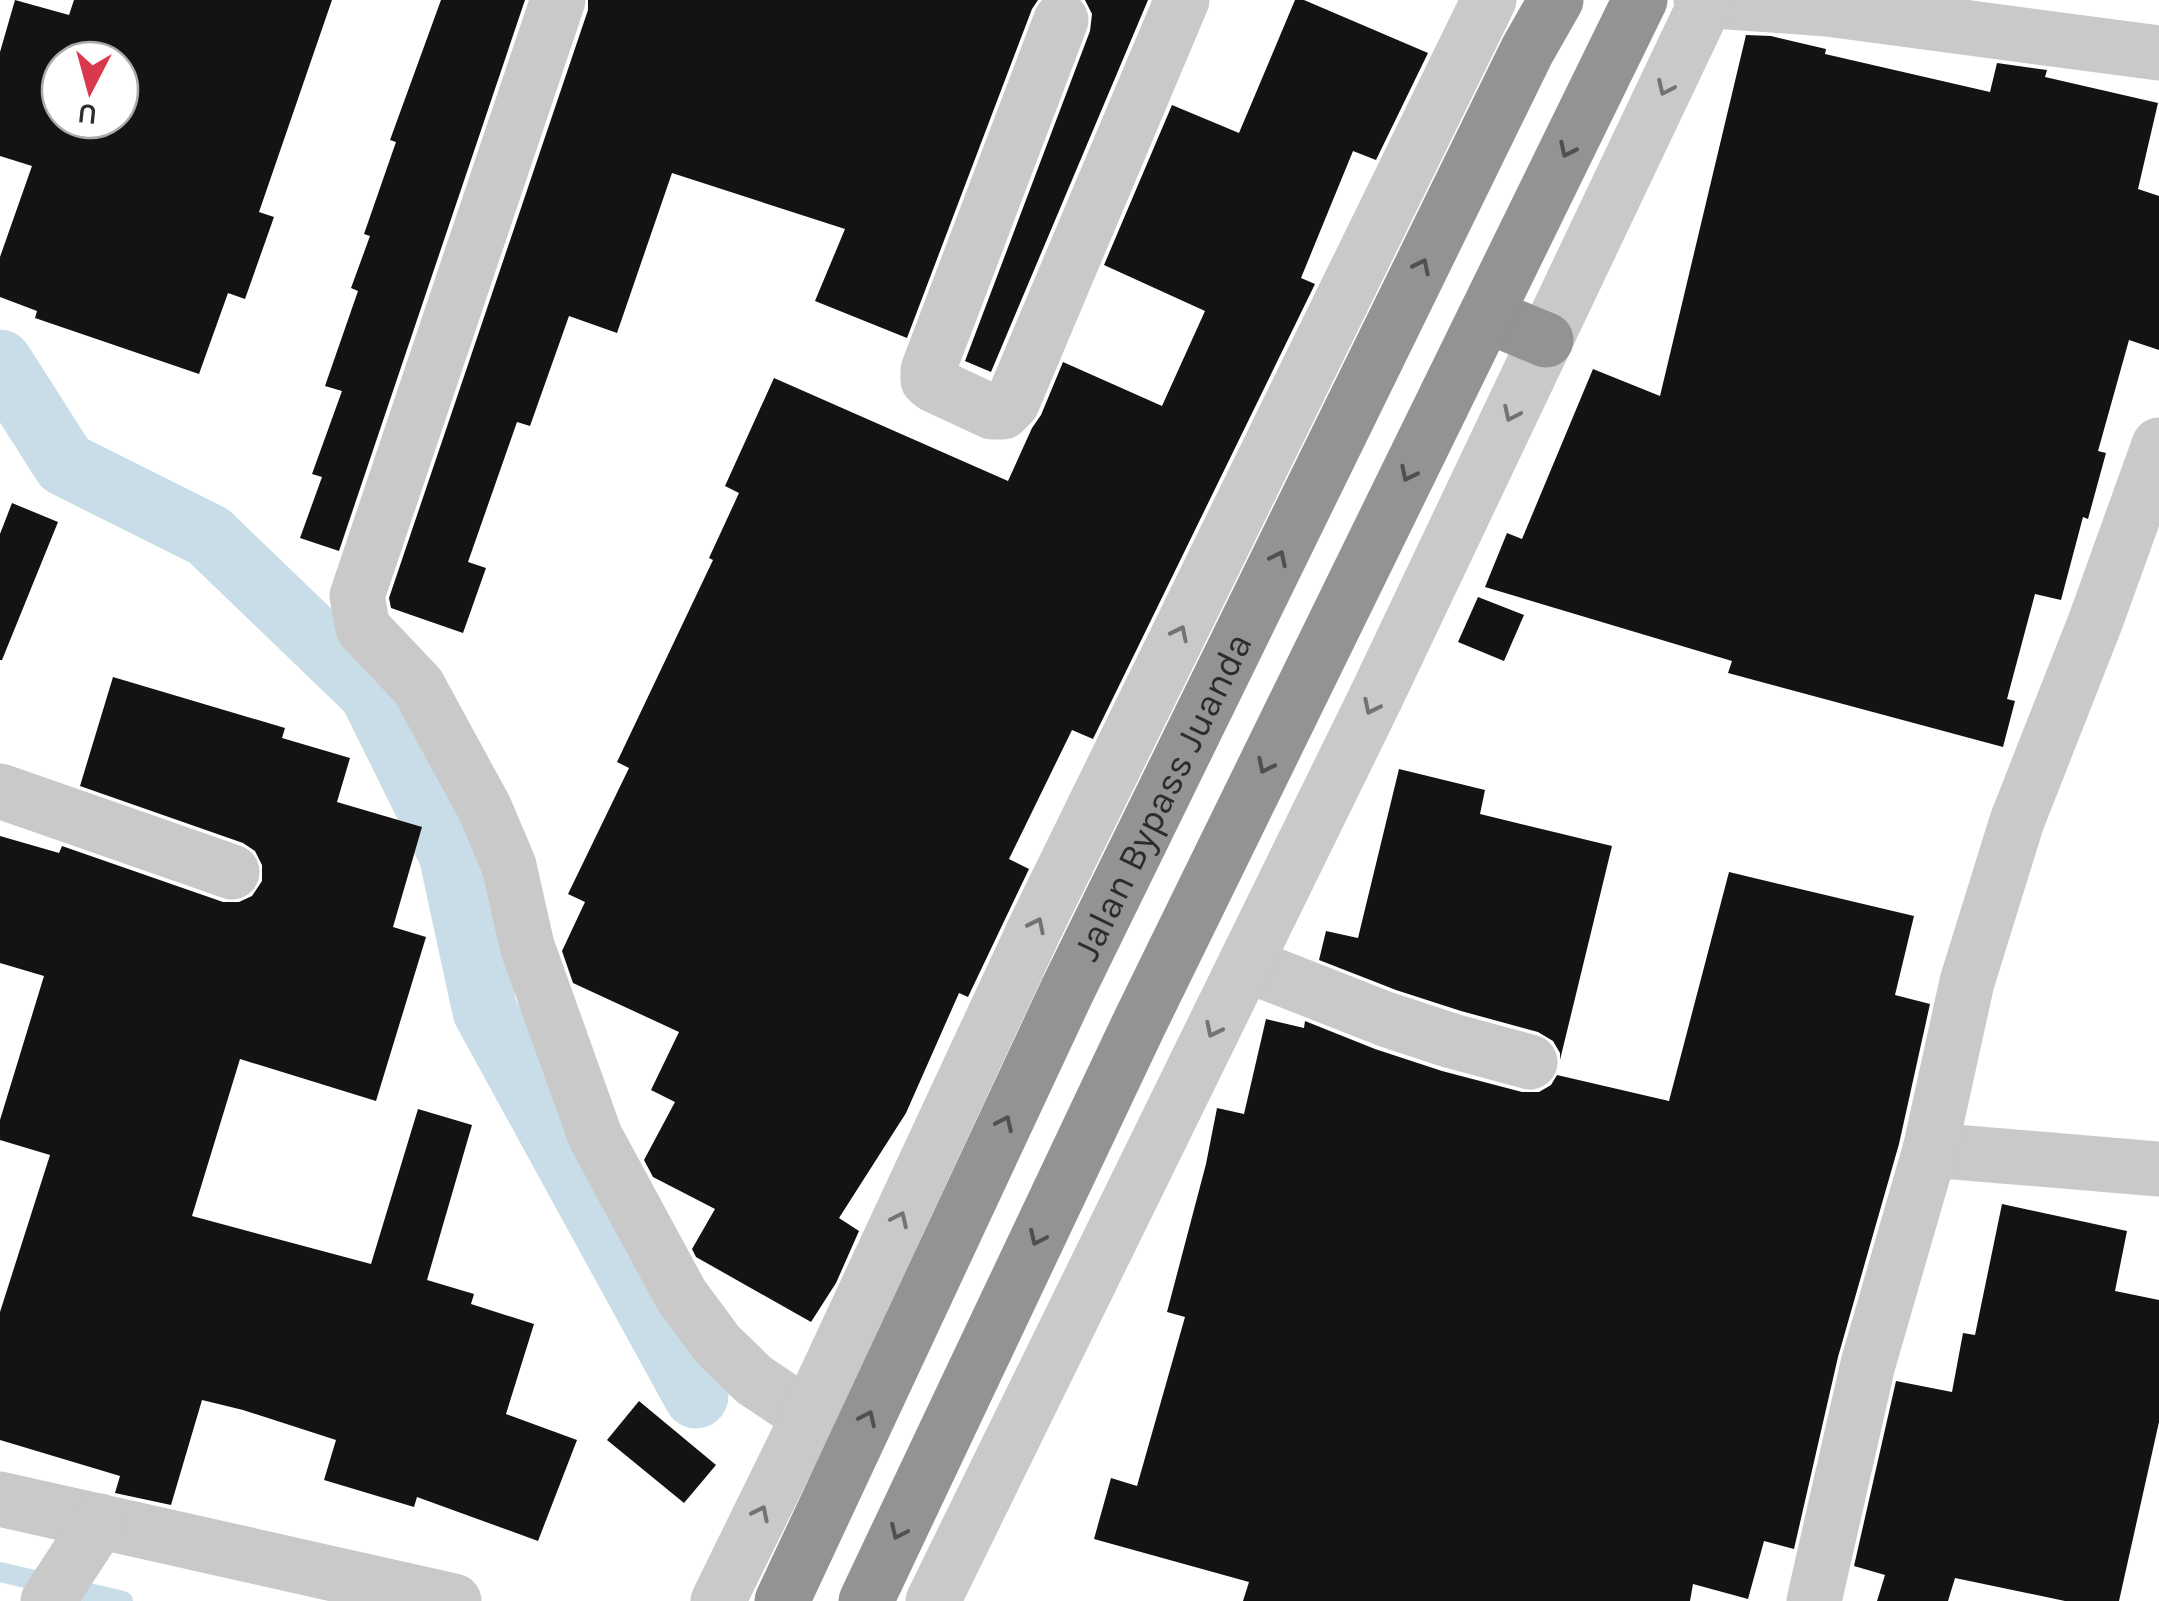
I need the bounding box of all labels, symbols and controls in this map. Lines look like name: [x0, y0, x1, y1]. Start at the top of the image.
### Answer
north arrow: [40, 40, 140, 140]
one-way arrow: [1658, 78, 1678, 96]
text: U: [76, 97, 99, 132]
one-way arrow: [1559, 140, 1579, 158]
one-way arrow: [1409, 258, 1429, 276]
one-way arrow: [1504, 404, 1524, 422]
one-way arrow: [1401, 464, 1421, 482]
one-way arrow: [1267, 550, 1286, 568]
street label: Jalan Bypass Juanda: [1063, 625, 1261, 967]
one-way arrow: [1167, 625, 1187, 643]
one-way arrow: [1364, 697, 1384, 715]
one-way arrow: [1258, 755, 1278, 773]
one-way arrow: [1025, 917, 1045, 935]
one-way arrow: [1205, 1020, 1225, 1038]
one-way arrow: [993, 1115, 1013, 1133]
one-way arrow: [887, 1211, 907, 1229]
one-way arrow: [1030, 1228, 1050, 1246]
one-way arrow: [855, 1410, 875, 1428]
one-way arrow: [748, 1505, 768, 1523]
one-way arrow: [891, 1522, 911, 1540]

